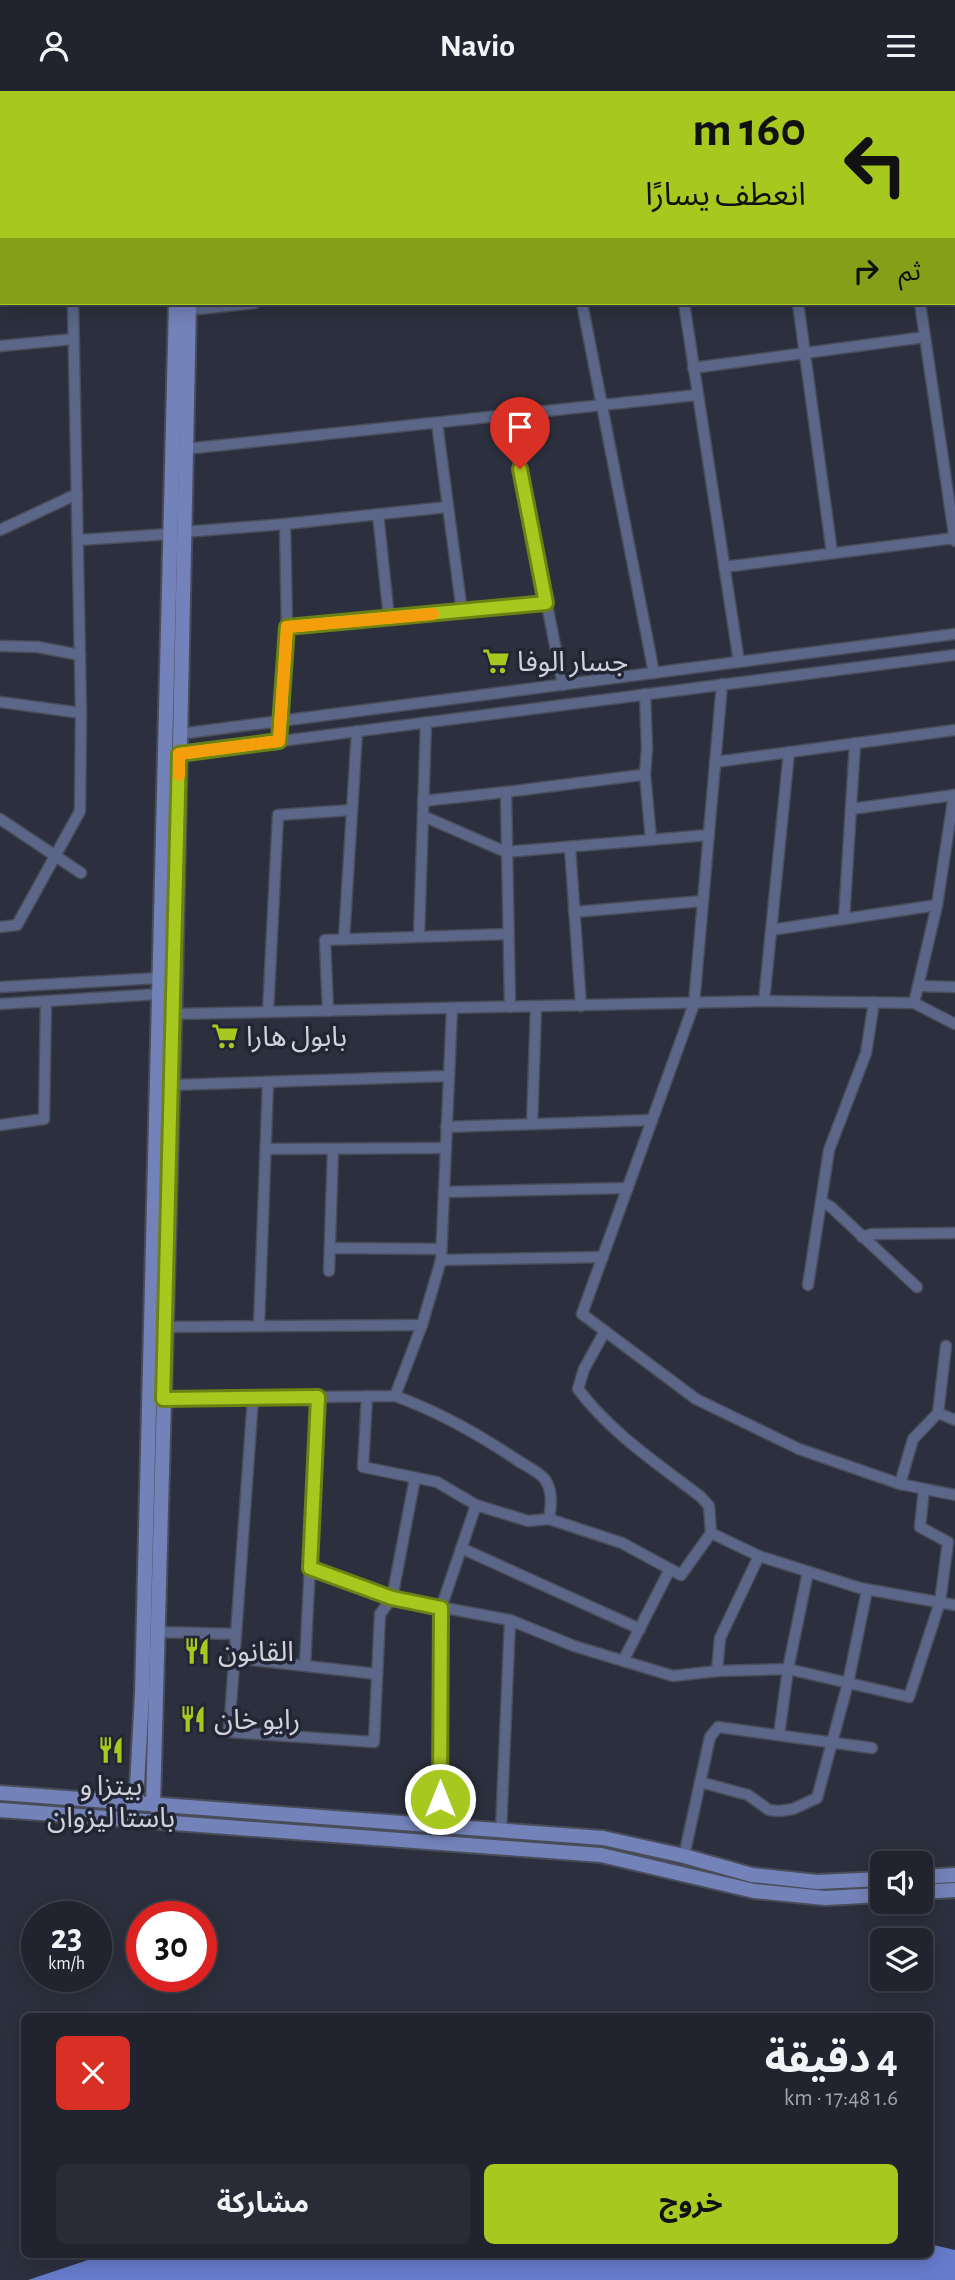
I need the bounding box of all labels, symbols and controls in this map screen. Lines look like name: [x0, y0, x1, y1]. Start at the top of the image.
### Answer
icon: person: [35, 27, 73, 65]
icon: menu: [882, 27, 920, 65]
text: Navio: [440, 30, 515, 62]
text: 160 m: [692, 106, 806, 155]
icon: left: [830, 119, 921, 210]
text: انعطف يسارًا: [645, 179, 806, 211]
icon: right: [847, 252, 885, 290]
text: ثم: [899, 259, 921, 285]
pin: [490, 397, 550, 469]
icon: arrive: [501, 408, 539, 446]
supermarket icon: جسار الوفا: [481, 646, 511, 676]
place label: جسار الوفا: [517, 649, 628, 678]
supermarket icon: بابول هارا: [210, 1021, 240, 1051]
place label: بابول هارا: [246, 1024, 347, 1053]
restaurant icon: القانون: [182, 1636, 212, 1666]
place label: القانون: [218, 1639, 294, 1668]
restaurant icon: رايو خان: [178, 1704, 208, 1734]
place label: رايو خان: [214, 1707, 300, 1736]
restaurant icon: بيتزا و باستا ليزوان: [96, 1735, 126, 1765]
position arrow: [403, 1762, 477, 1836]
place label: بيتزا و باستا ليزوان: [47, 1773, 175, 1834]
map controls: [870, 1851, 933, 1991]
button: sound: [870, 1851, 933, 1914]
speed limit sign: 30: [126, 1901, 217, 1992]
text: 23: [51, 1920, 82, 1955]
button: layers: [870, 1928, 933, 1991]
text: km/h: [48, 1955, 85, 1973]
button: close: [56, 2036, 130, 2110]
text: 4 دقيقة: [765, 2038, 898, 2080]
text: 1.6 km · 17:48: [784, 2087, 898, 2110]
button: مشاركة: [56, 2164, 470, 2244]
button: خروج: [484, 2164, 898, 2244]

